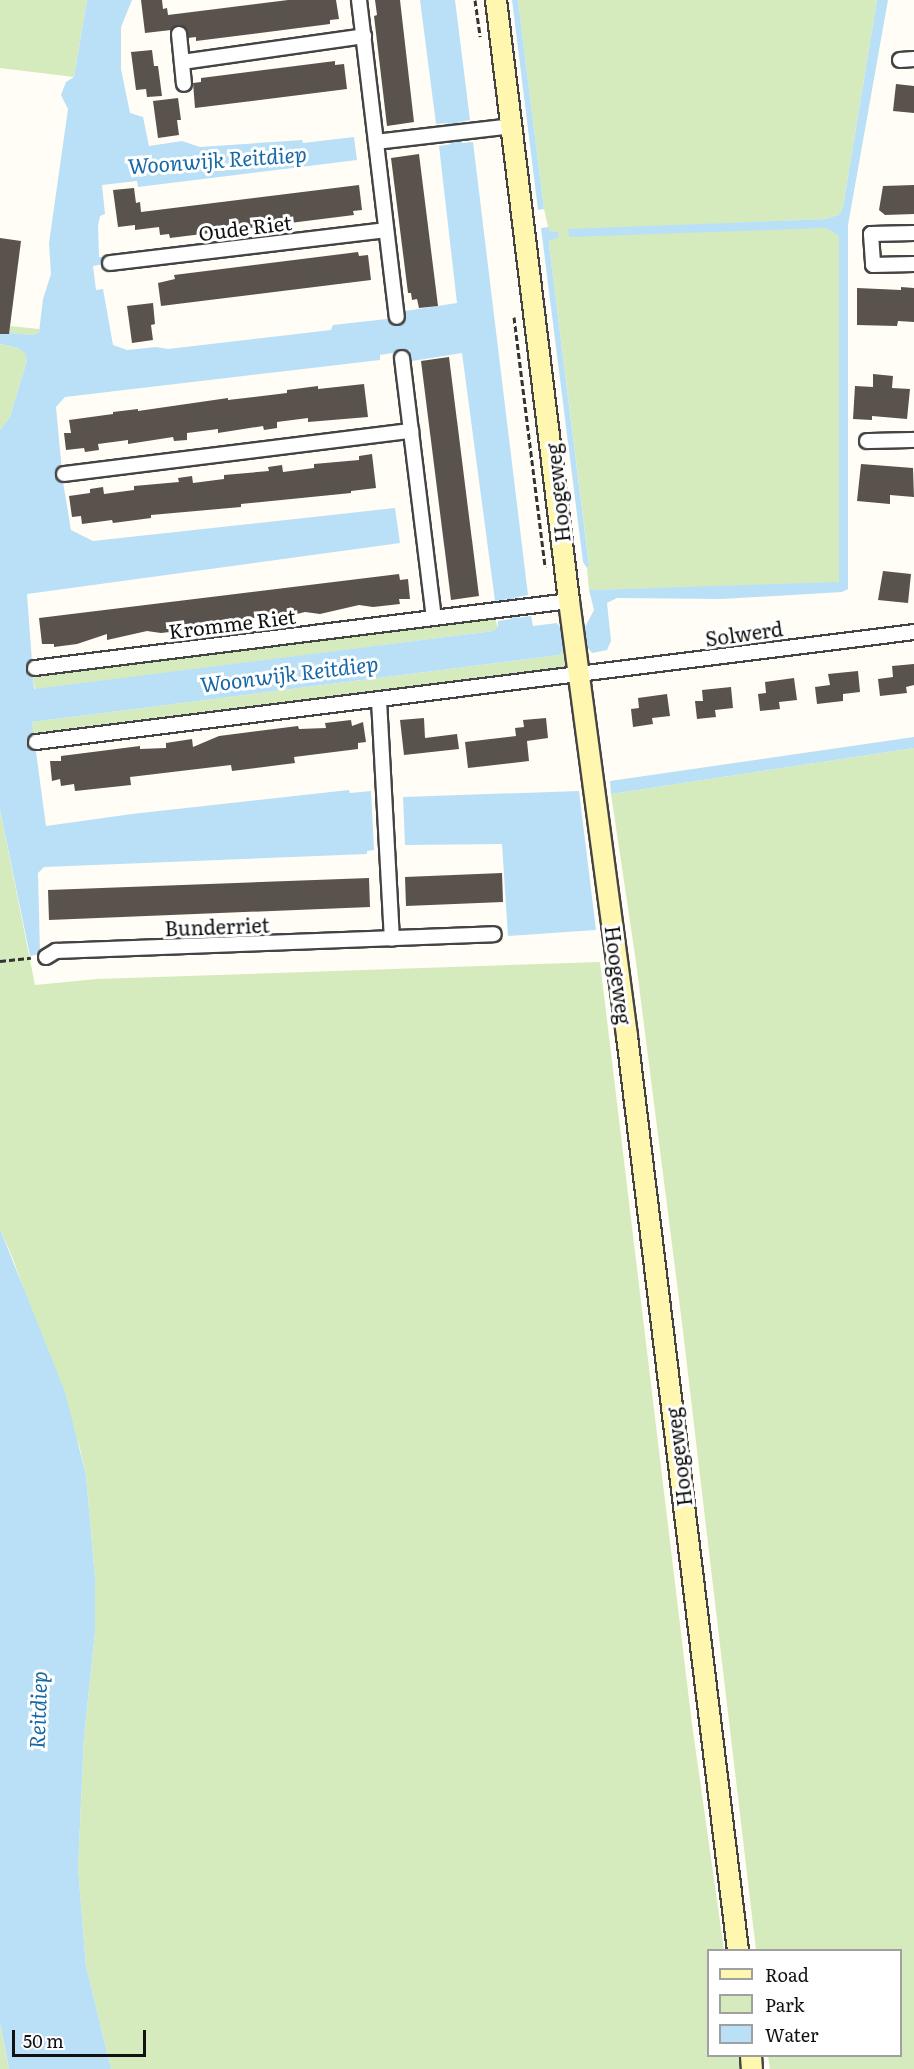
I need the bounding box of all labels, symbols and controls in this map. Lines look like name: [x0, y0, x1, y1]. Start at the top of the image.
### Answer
water label: Woonwijk Reitdiep: [127, 140, 307, 178]
street label: Oude Riet: [197, 209, 293, 245]
street label: Hoogeweg: [540, 442, 574, 544]
street label: Kromme Riet: [167, 603, 297, 643]
street label: Solwerd: [704, 616, 784, 650]
water label: Woonwijk Reitdiep: [199, 650, 379, 696]
street label: Bunderriet: [164, 912, 270, 940]
street label: Hoogeweg: [601, 924, 637, 1026]
street label: Hoogeweg: [660, 1406, 696, 1508]
water label: Reitdiep: [23, 1671, 51, 1749]
legend: [707, 1949, 902, 2057]
text: Road: [765, 1961, 809, 1988]
text: Park: [765, 1991, 804, 2018]
scale bar: [15, 2018, 148, 2056]
text: Water: [765, 2021, 818, 2048]
text: 50 m: [23, 2027, 64, 2054]

